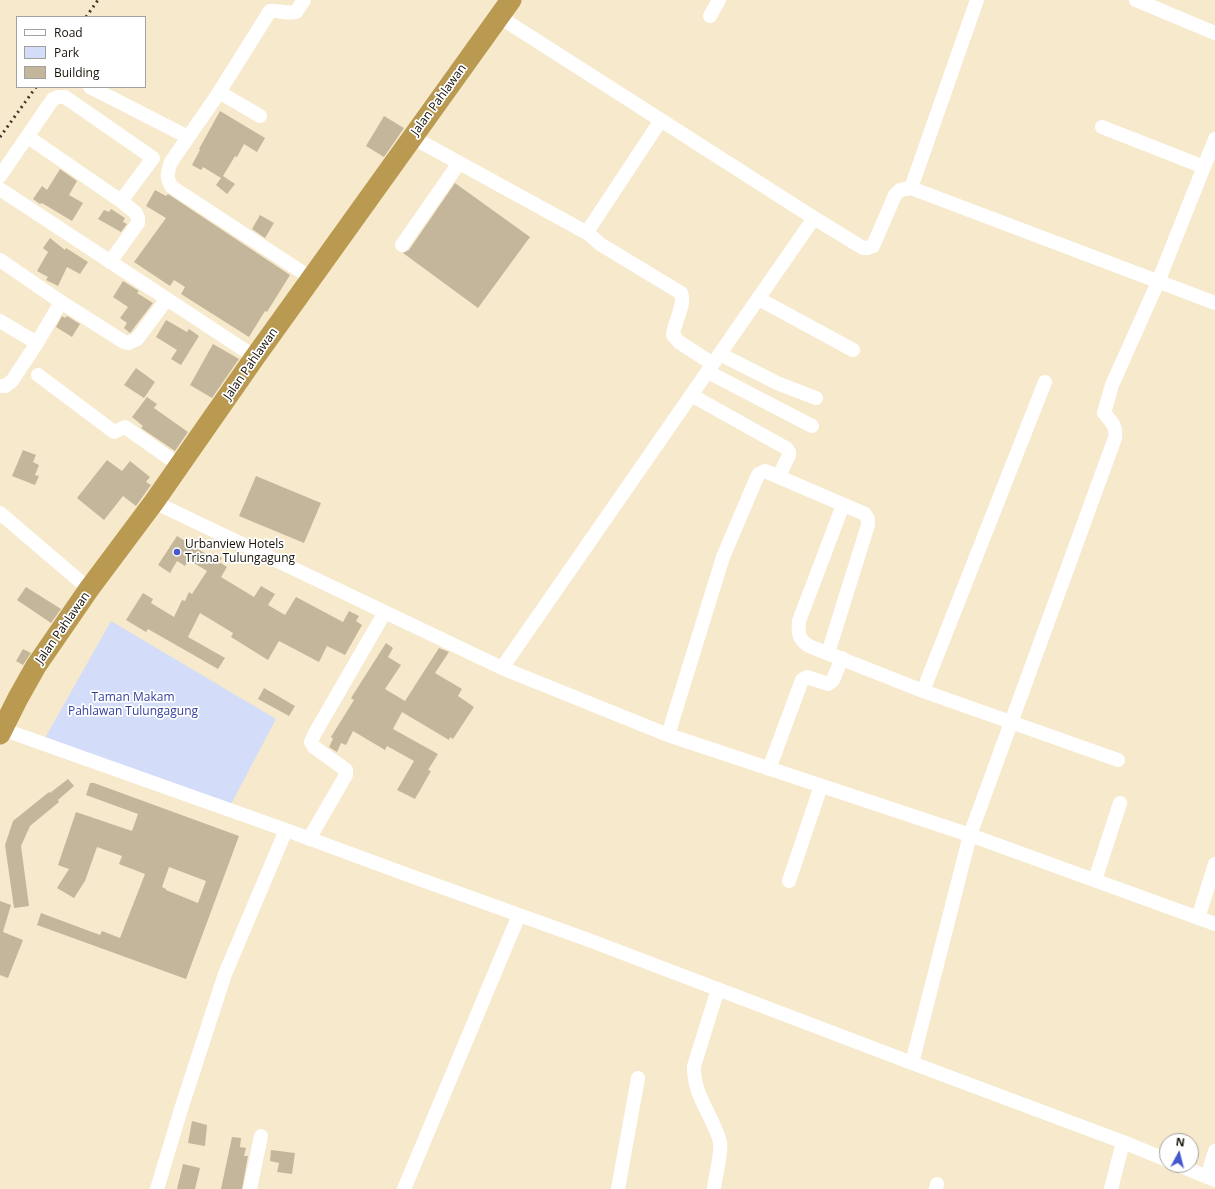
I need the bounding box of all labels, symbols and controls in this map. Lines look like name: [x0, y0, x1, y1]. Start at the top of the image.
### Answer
legend: [16, 16, 146, 88]
text: Road: [54, 24, 83, 41]
text: Park: [54, 44, 79, 61]
street label: Jalan Pahlawan: [408, 62, 470, 138]
text: Building: [54, 64, 99, 81]
street label: Jalan Pahlawan: [221, 325, 281, 403]
place label: Urbanview Hotels Trisna Tulungagung: [185, 538, 295, 566]
marker: Urbanview Hotels Trisna Tulungagung: [172, 547, 182, 557]
street label: Jalan Pahlawan: [33, 589, 93, 667]
park label: Taman Makam Pahlawan Tulungagung: [68, 691, 198, 719]
north arrow: [1159, 1133, 1199, 1173]
text: N: [1175, 1134, 1186, 1150]

